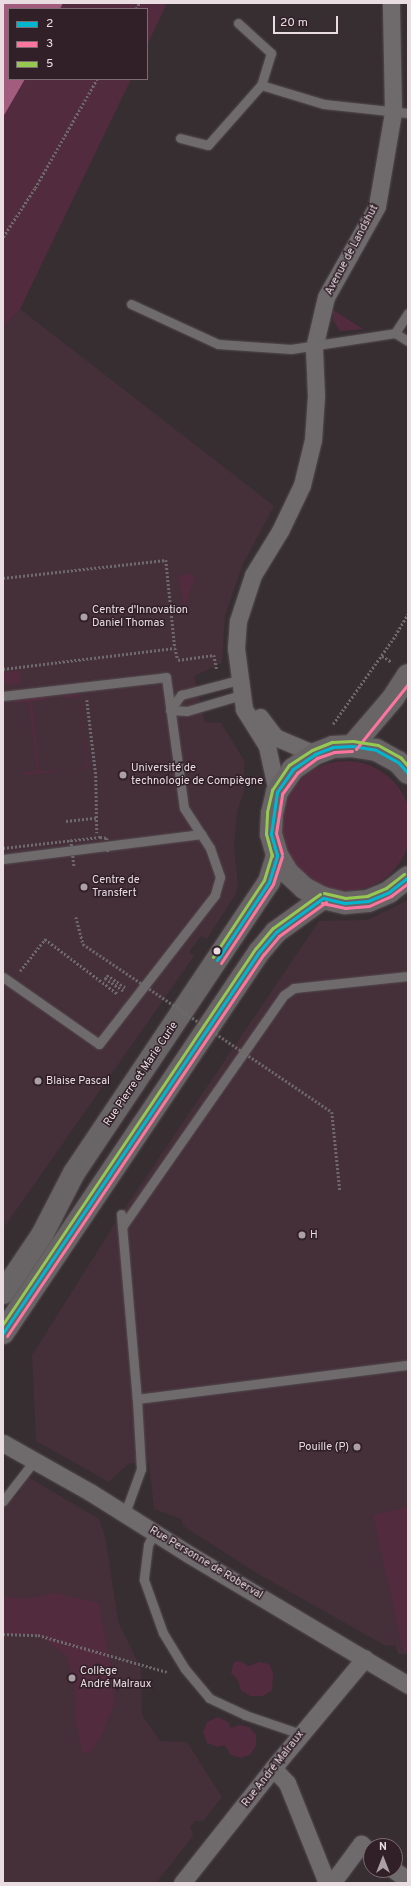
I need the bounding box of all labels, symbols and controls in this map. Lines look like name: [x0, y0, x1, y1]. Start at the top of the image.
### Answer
legend: [8, 8, 148, 80]
scale bar: [275, 8, 340, 34]
text: 20 m: [280, 15, 308, 31]
text: 2: [46, 16, 53, 32]
text: 3: [46, 36, 53, 52]
text: 5: [46, 56, 53, 72]
street label: Avenue de Landshut: [323, 203, 381, 297]
place label: Centre d'Innovation Daniel Thomas: [92, 604, 188, 630]
marker: Centre d'Innovation Daniel Thomas: [79, 612, 89, 622]
place label: Université de technologie de Compiègne: [131, 762, 263, 788]
marker: Université de technologie de Compiègne: [118, 770, 128, 780]
place label: Centre de Transfert: [92, 874, 140, 900]
marker: Centre de Transfert: [79, 882, 89, 892]
unlabelled marker: [212, 946, 222, 956]
street label: Rue Pierre et Marie Curie: [101, 1019, 181, 1129]
place label: Blaise Pascal: [46, 1074, 110, 1088]
marker: Blaise Pascal: [33, 1076, 43, 1086]
place label: H: [310, 1228, 318, 1242]
marker: H: [297, 1230, 307, 1240]
place label: Pouille (P): [298, 1440, 349, 1454]
marker: Pouille (P): [352, 1442, 362, 1452]
street label: Rue Personne de Roberval: [147, 1524, 265, 1602]
place label: Collège André Malraux: [80, 1665, 151, 1691]
marker: Collège André Malraux: [67, 1673, 77, 1683]
street label: Rue André Malraux: [239, 1728, 307, 1810]
north arrow: [363, 1838, 403, 1878]
text: N: [379, 1840, 387, 1854]

